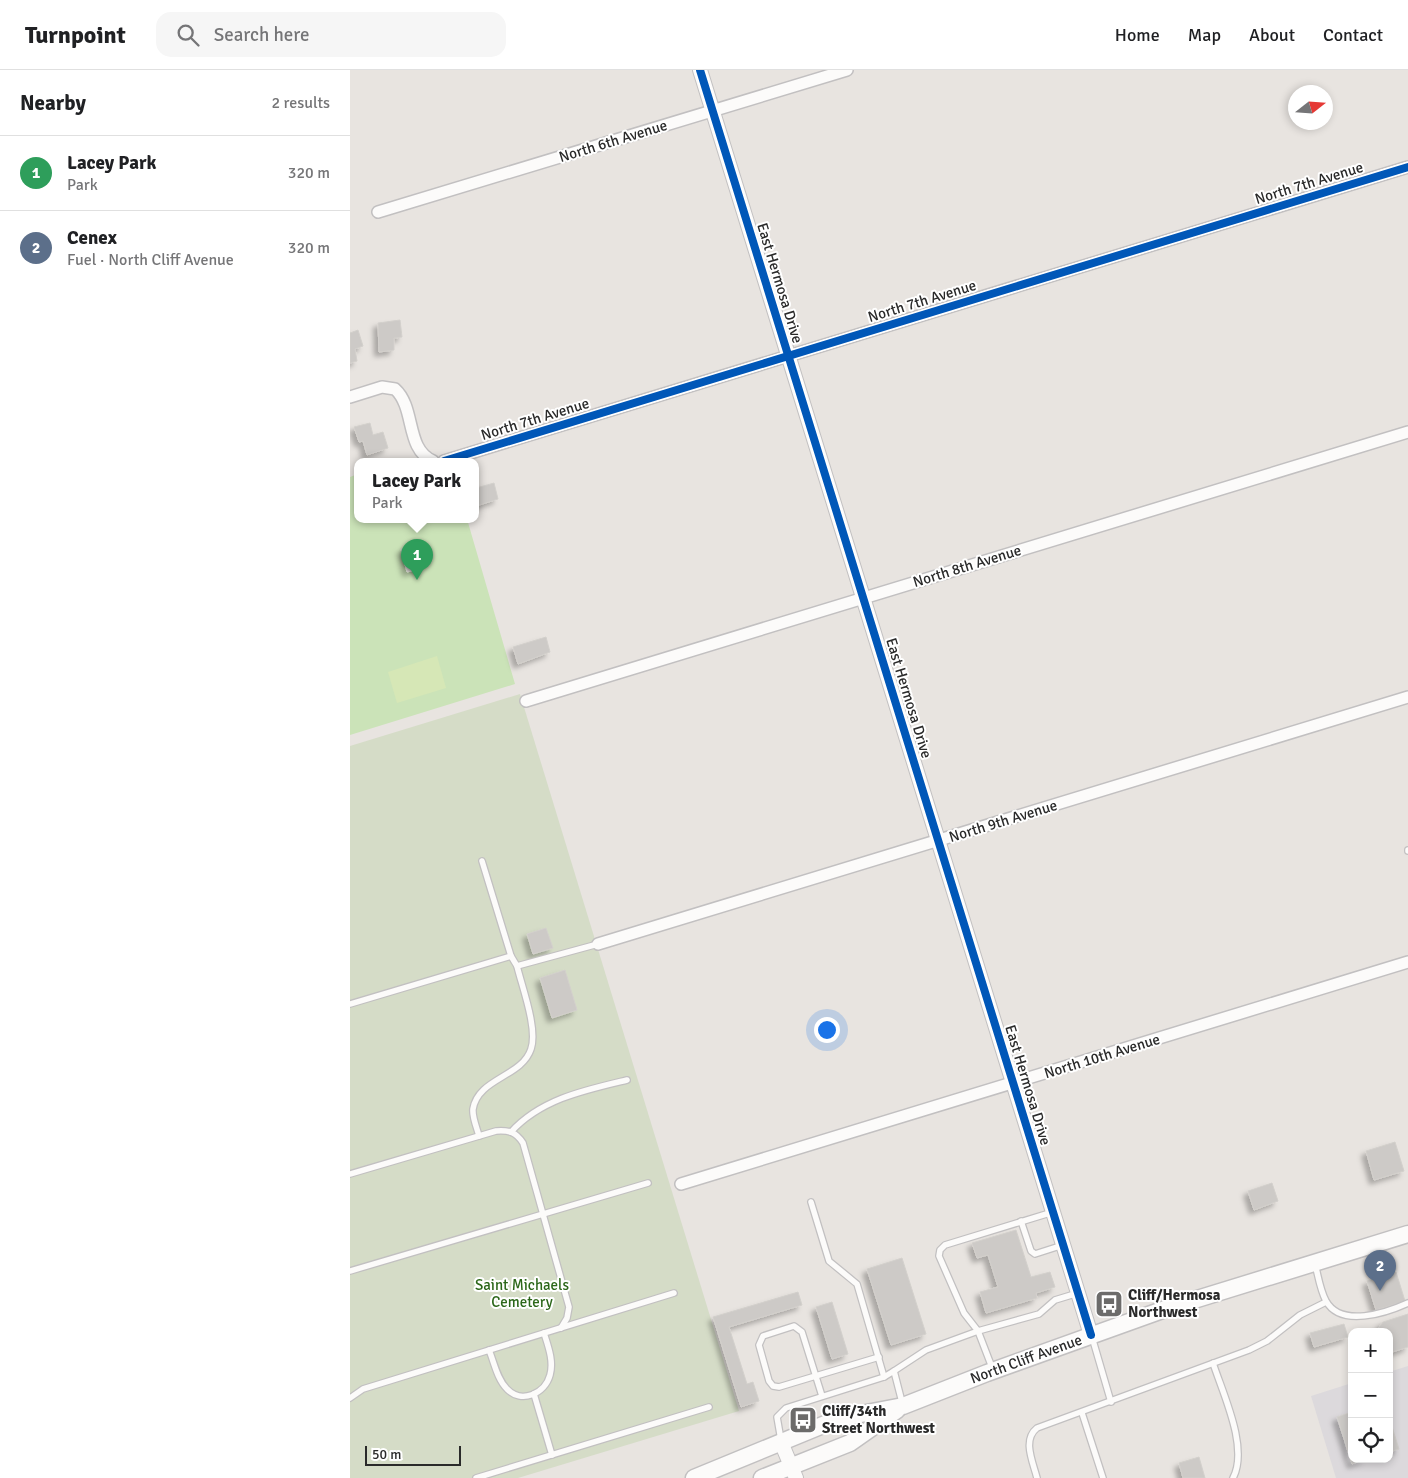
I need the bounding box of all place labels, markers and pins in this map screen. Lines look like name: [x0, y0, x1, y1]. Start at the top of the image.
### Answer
pin: 1: [401, 539, 433, 580]
pin: 2: [1364, 1250, 1396, 1291]
place label: Cliff/Hermosa Northwest: [1128, 1286, 1221, 1321]
bus stop icon: Cliff/Hermosa Northwest: [1094, 1289, 1124, 1319]
place label: Cliff/34th Street Northwest: [822, 1402, 935, 1437]
bus stop icon: Cliff/34th Street Northwest: [788, 1405, 818, 1435]

